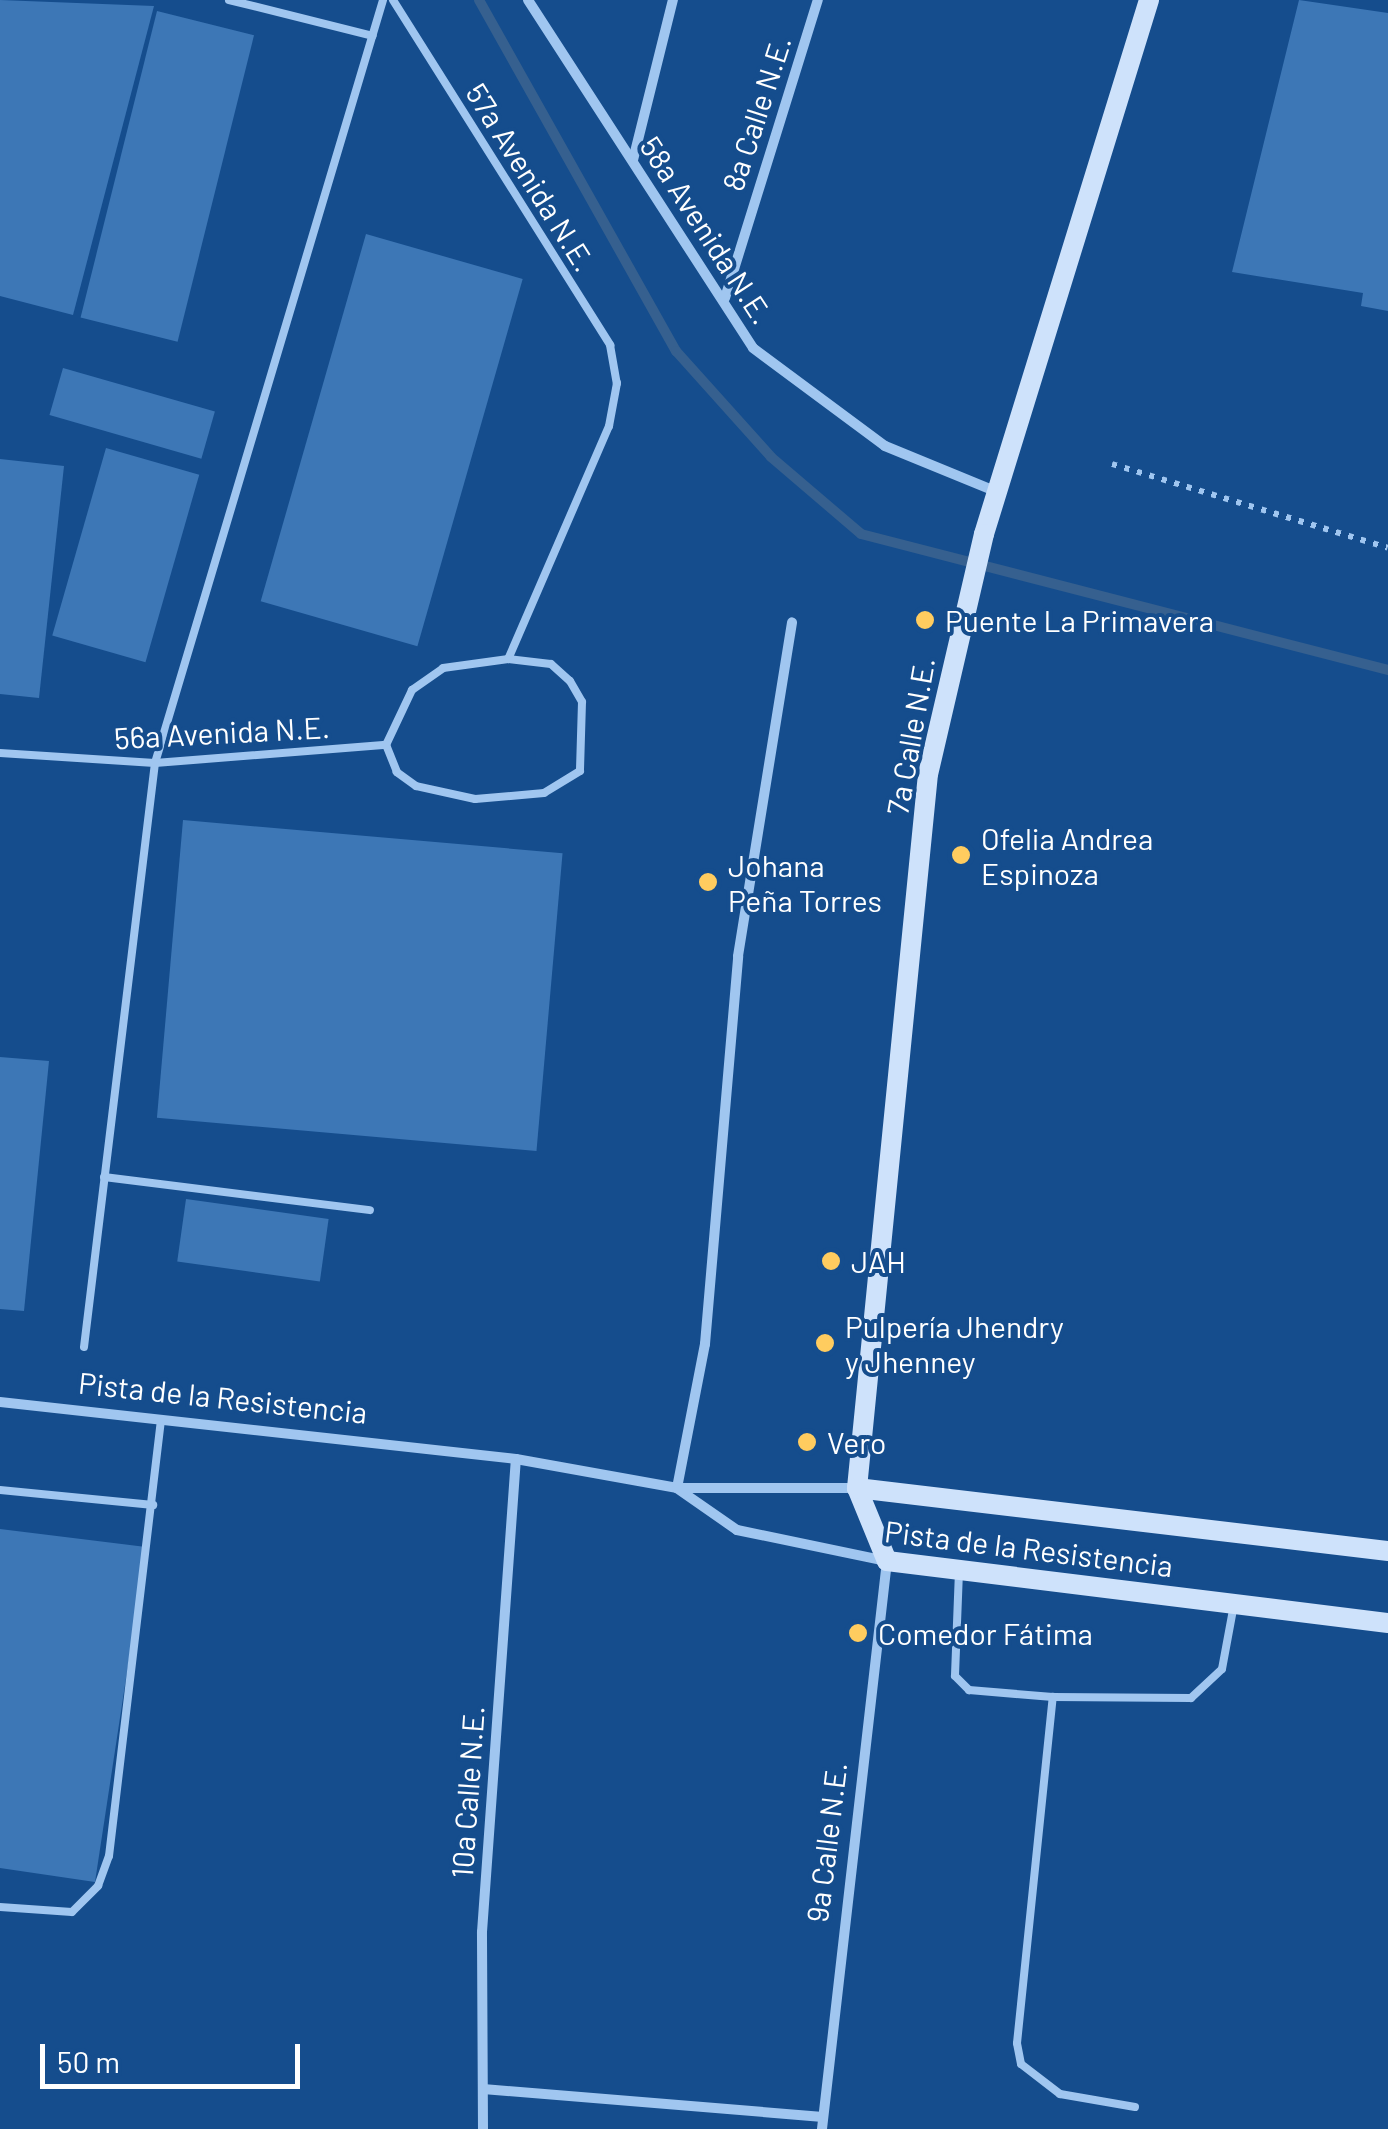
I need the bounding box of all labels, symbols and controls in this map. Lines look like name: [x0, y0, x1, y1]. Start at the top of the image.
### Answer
street label: 8a Calle N.E.: [714, 31, 798, 195]
street label: 57a Avenida N.E.: [459, 76, 603, 278]
street label: 58a Avenida N.E.: [633, 130, 781, 330]
place label: Puente La Primavera: [945, 602, 1214, 638]
marker: Puente La Primavera: [914, 609, 936, 631]
street label: 7a Calle N.E.: [878, 654, 942, 818]
street label: 56a Avenida N.E.: [113, 708, 331, 756]
place label: Ofelia Andrea Espinoza: [981, 820, 1153, 890]
marker: Ofelia Andrea Espinoza: [950, 844, 972, 866]
place label: Johana Peña Torres: [728, 847, 882, 918]
marker: Johana Peña Torres: [697, 871, 719, 893]
place label: JAH: [851, 1243, 906, 1279]
marker: JAH: [820, 1250, 842, 1272]
place label: Pulpería Jhendry y Jhenney: [845, 1308, 1064, 1378]
marker: Pulpería Jhendry y Jhenney: [814, 1332, 836, 1354]
street label: Pista de la Resistencia: [77, 1364, 369, 1430]
place label: Vero: [827, 1424, 886, 1460]
marker: Vero: [796, 1431, 818, 1453]
street label: Pista de la Resistencia: [883, 1512, 1175, 1584]
place label: Comedor Fátima: [878, 1615, 1093, 1651]
marker: Comedor Fátima: [847, 1622, 869, 1644]
street label: 10a Calle N.E.: [443, 1704, 491, 1880]
street label: 9a Calle N.E.: [798, 1760, 854, 1924]
scale bar: [45, 2024, 305, 2086]
text: 50 m: [57, 2043, 120, 2079]

